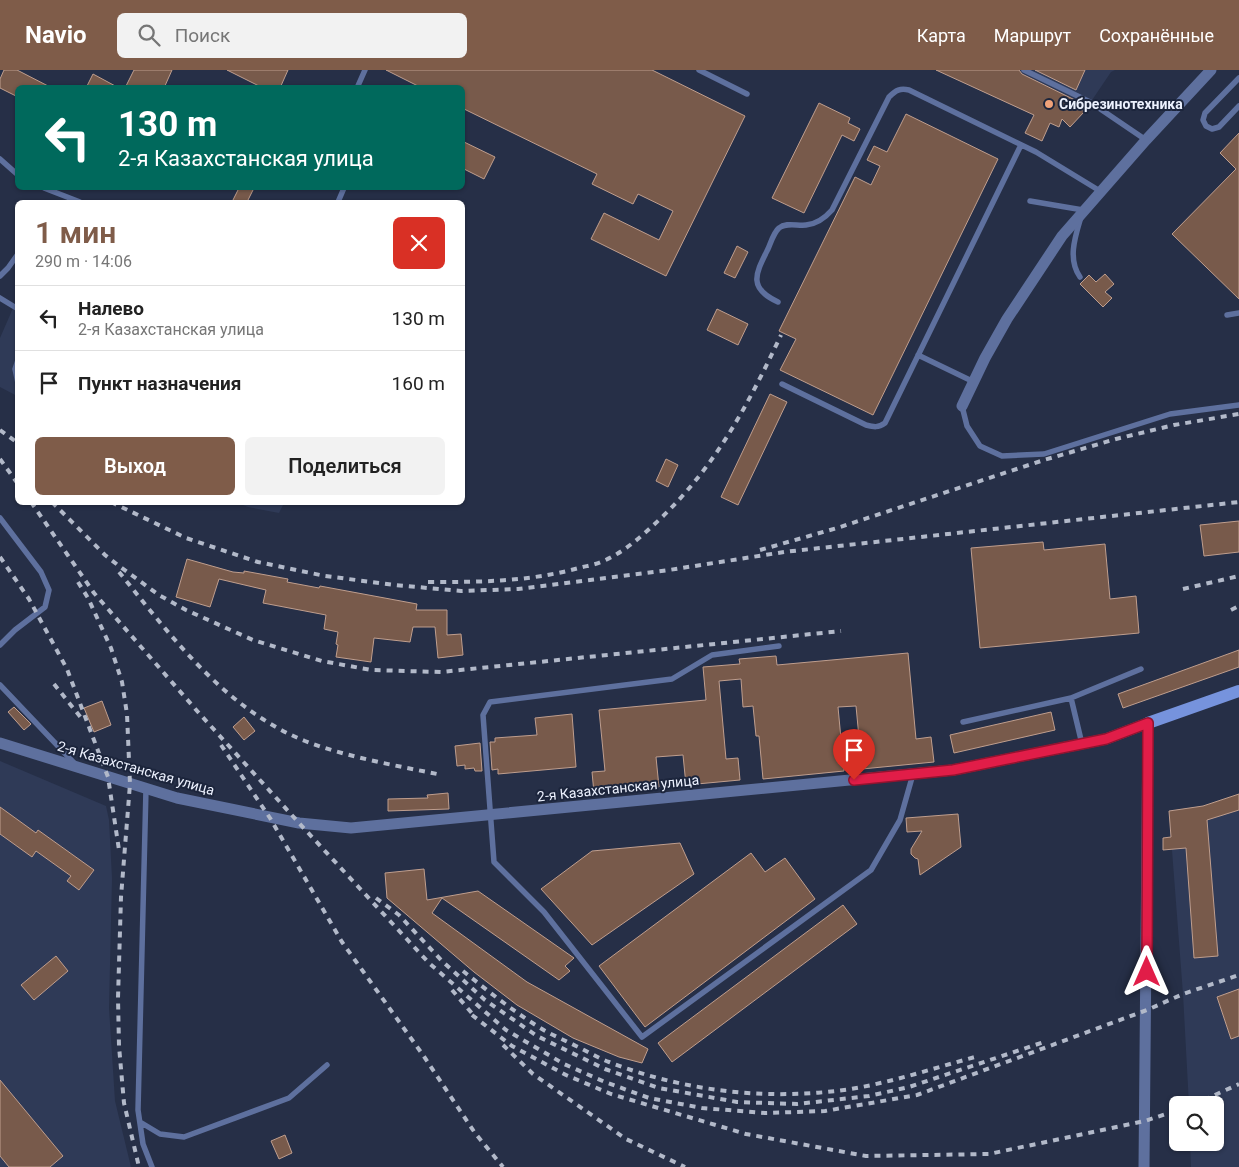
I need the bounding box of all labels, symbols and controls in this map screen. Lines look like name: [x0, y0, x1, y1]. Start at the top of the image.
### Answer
search box: [117, 13, 467, 58]
text: Navio: [25, 21, 87, 49]
icon: search: [135, 21, 163, 49]
text: Поиск: [175, 24, 230, 47]
text: Карта: [917, 25, 966, 46]
text: Маршрут: [994, 25, 1071, 46]
text: Сохранённые: [1099, 25, 1214, 46]
place label: Сибрезинотехника: [1059, 96, 1183, 112]
marker: Сибрезинотехника: [1043, 98, 1055, 110]
text: 130 m: [118, 104, 217, 145]
icon: left: [35, 105, 100, 170]
text: 2-я Казахстанская улица: [118, 146, 374, 171]
text: 1 мин: [35, 215, 116, 250]
button: close: [393, 217, 445, 269]
text: 290 m · 14:06: [35, 252, 132, 271]
text: Налево: [78, 297, 144, 320]
icon: left: [35, 304, 63, 332]
text: 130 m: [392, 307, 445, 330]
text: 2-я Казахстанская улица: [78, 320, 264, 339]
icon: arrive: [35, 369, 63, 397]
text: Пункт назначения: [78, 372, 241, 395]
text: 160 m: [392, 372, 445, 395]
button: Выход: [35, 437, 235, 495]
button: Поделиться: [245, 437, 445, 495]
pin: [833, 729, 875, 780]
icon: arrive: [840, 736, 868, 764]
street label: 2-я Казахстанская улица: [56, 738, 216, 798]
street label: 2-я Казахстанская улица: [536, 772, 700, 804]
position arrow: [1120, 945, 1172, 997]
map controls: [1169, 1096, 1224, 1151]
button: search: [1169, 1096, 1224, 1151]

